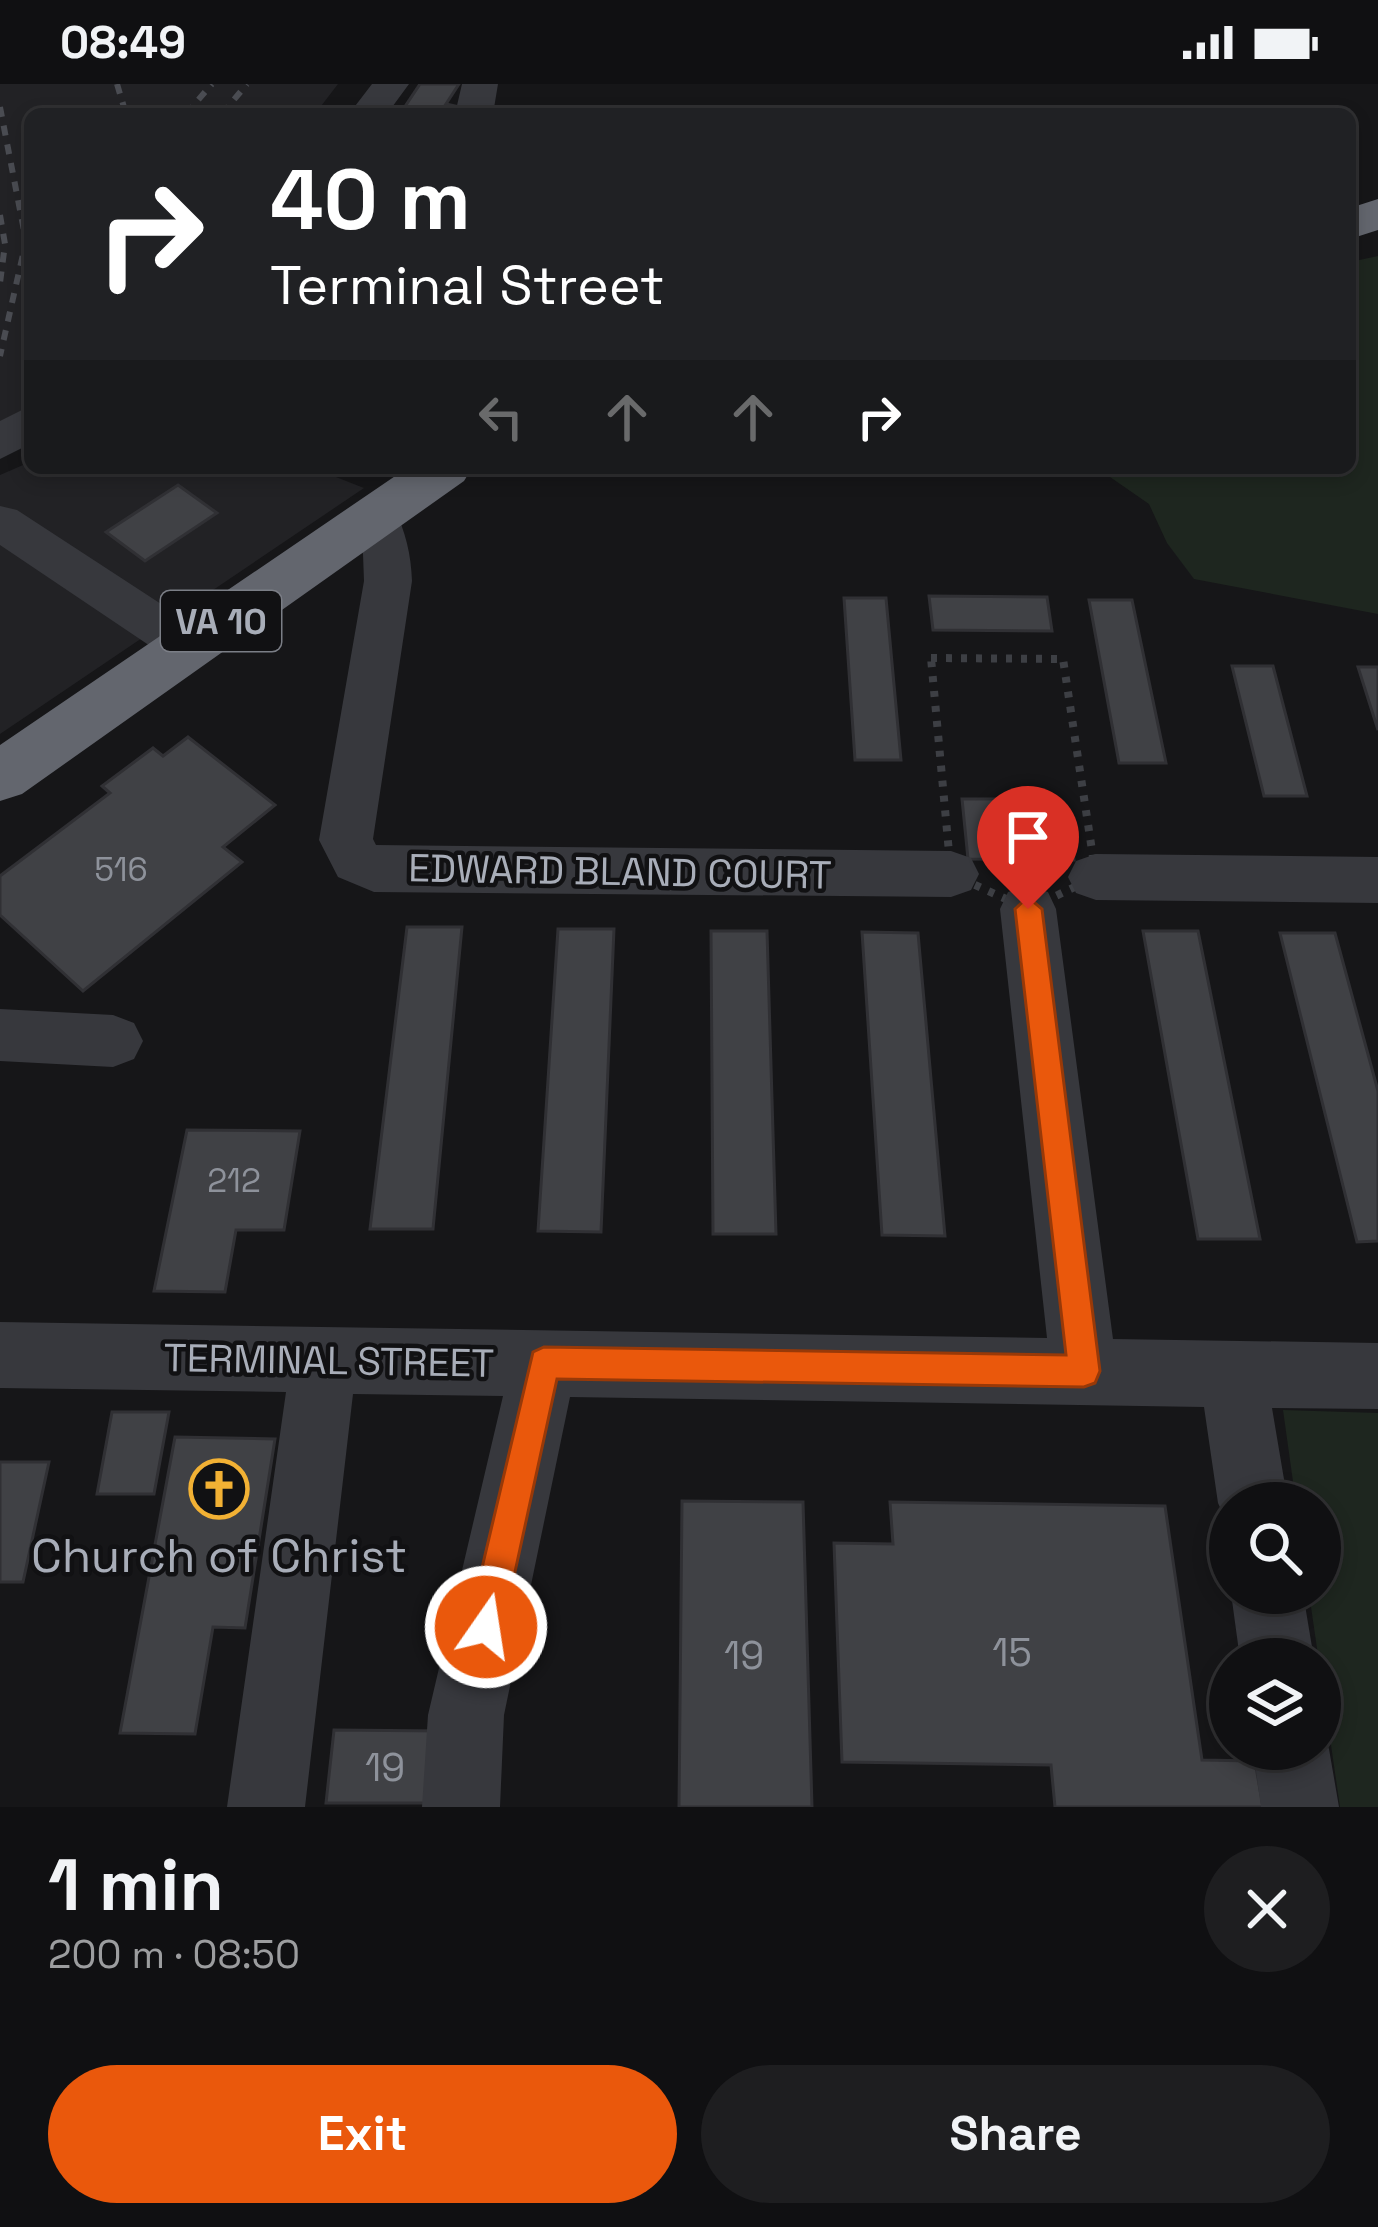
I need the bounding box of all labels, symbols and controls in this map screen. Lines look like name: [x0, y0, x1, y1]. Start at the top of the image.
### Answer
text: 08:49: [60, 14, 186, 71]
text: 40 m: [270, 146, 471, 254]
icon: right: [72, 156, 228, 312]
text: Terminal Street: [270, 251, 665, 320]
icon: left: [468, 384, 534, 450]
icon: ahead: [594, 384, 660, 450]
icon: ahead: [720, 384, 786, 450]
icon: right: [846, 384, 912, 450]
road number: VA 10: [161, 591, 281, 651]
pin: [977, 786, 1079, 909]
icon: arrive: [995, 804, 1061, 870]
street label: EDWARD BLAND COURT: [408, 843, 832, 900]
house number: 516: [94, 849, 148, 891]
house number: 212: [207, 1160, 261, 1202]
street label: TERMINAL STREET: [163, 1333, 495, 1388]
church icon: Church of Christ: [188, 1458, 250, 1520]
map controls: [1209, 1482, 1341, 1770]
button: search: [1209, 1482, 1341, 1614]
place label: Church of Christ: [31, 1525, 407, 1586]
position arrow: [423, 1564, 549, 1690]
house number: 15: [992, 1628, 1032, 1677]
house number: 19: [724, 1631, 764, 1680]
button: layers: [1209, 1638, 1341, 1770]
house number: 19: [365, 1743, 405, 1792]
text: 1 min: [48, 1839, 224, 1931]
button: close: [1204, 1846, 1330, 1972]
text: 200 m · 08:50: [48, 1930, 300, 1979]
button: Exit: [48, 2065, 677, 2203]
button: Share: [701, 2065, 1330, 2203]

